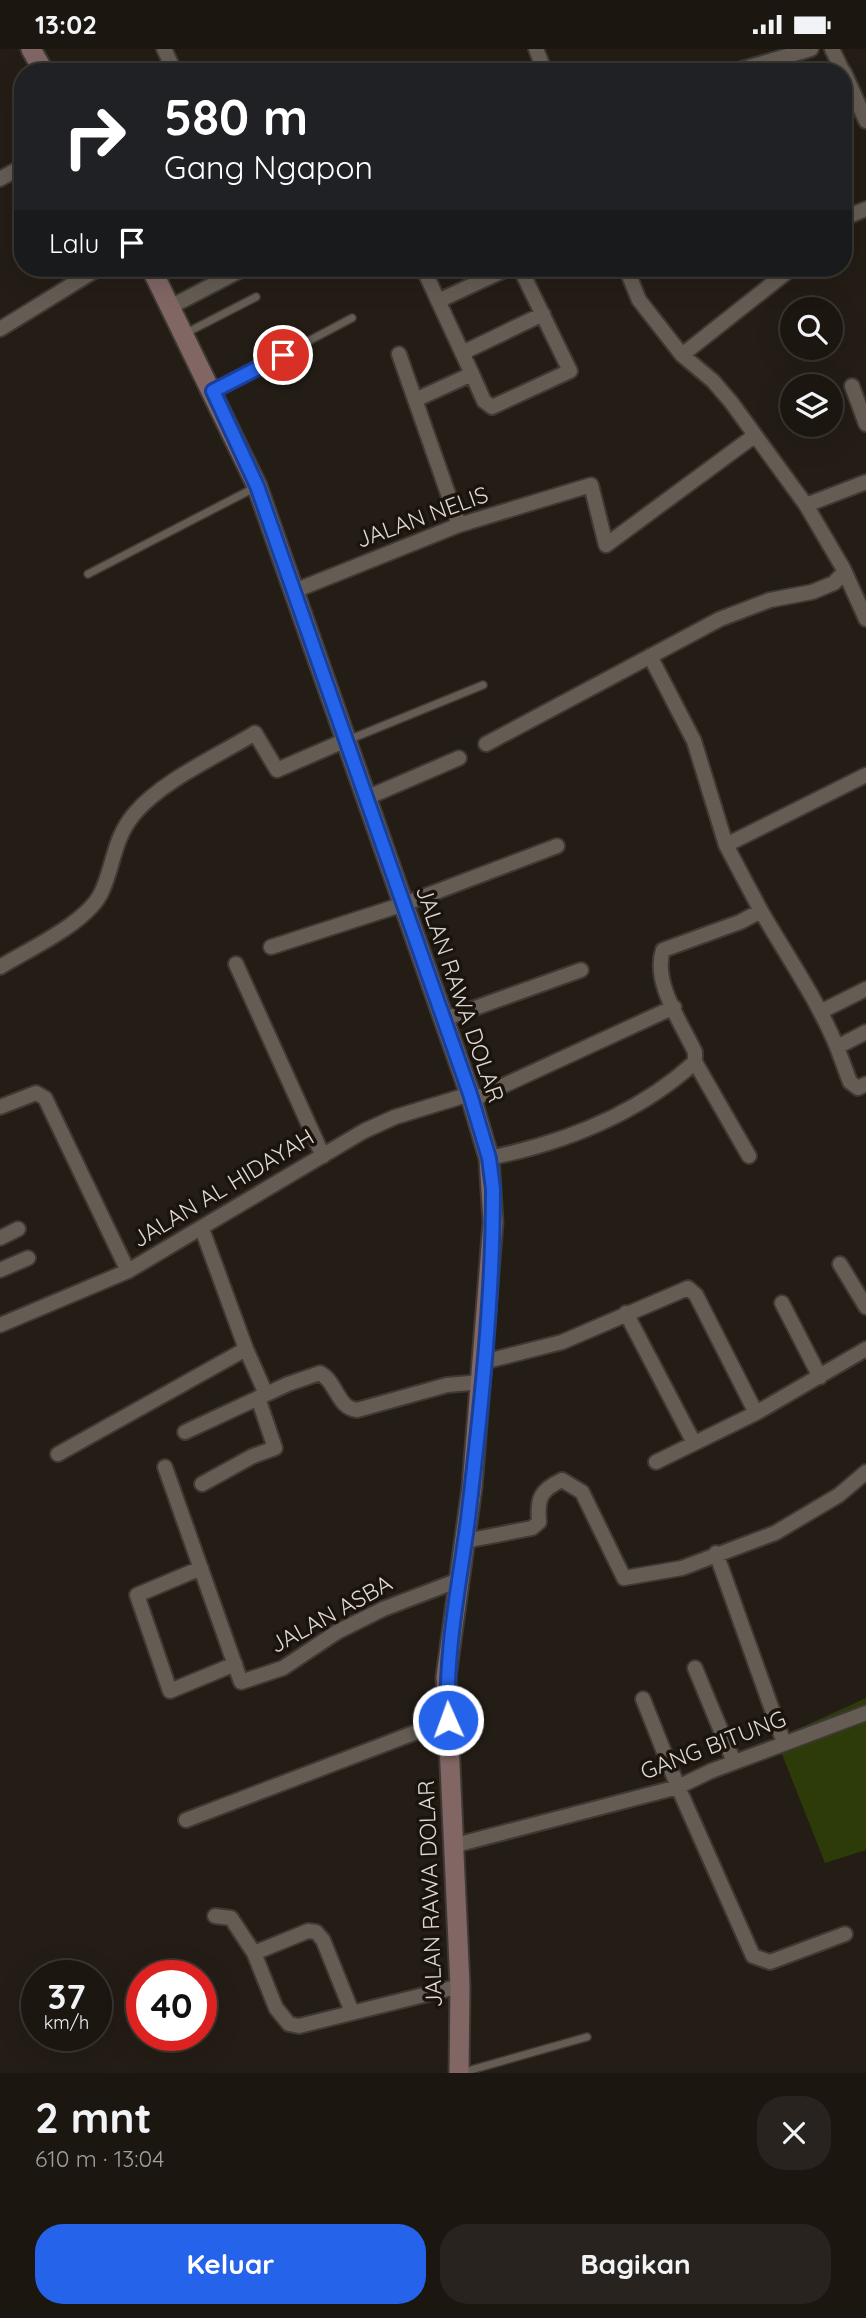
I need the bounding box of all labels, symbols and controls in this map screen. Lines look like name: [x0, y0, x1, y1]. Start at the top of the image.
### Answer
text: 13:02: [35, 8, 97, 41]
text: 580 m: [164, 86, 308, 147]
icon: right: [49, 91, 140, 182]
text: Gang Ngapon: [164, 147, 373, 187]
icon: arrive: [113, 224, 151, 262]
text: Lalu: [49, 227, 99, 260]
map controls: [780, 297, 843, 437]
button: search: [780, 297, 843, 360]
pin: [253, 325, 313, 385]
icon: arrive: [264, 336, 302, 374]
button: layers: [780, 374, 843, 437]
street label: JALAN NELIS: [352, 479, 492, 554]
street label: JALAN RAWA DOLAR: [410, 882, 511, 1106]
street label: JALAN AL HIDAYAH: [126, 1122, 319, 1253]
street label: JALAN ASBA: [264, 1568, 397, 1659]
position arrow: [411, 1683, 485, 1757]
street label: GANG BITUNG: [636, 1703, 790, 1786]
street label: JALAN RAWA DOLAR: [411, 1780, 448, 2008]
speed limit sign: 40: [126, 1960, 217, 2051]
text: 37: [47, 1974, 86, 2018]
text: km/h: [44, 2011, 89, 2034]
text: 2 mnt: [35, 2091, 152, 2144]
button: close: [757, 2096, 831, 2170]
text: 610 m · 13:04: [35, 2144, 164, 2173]
button: Keluar: [35, 2224, 426, 2304]
button: Bagikan: [440, 2224, 831, 2304]

